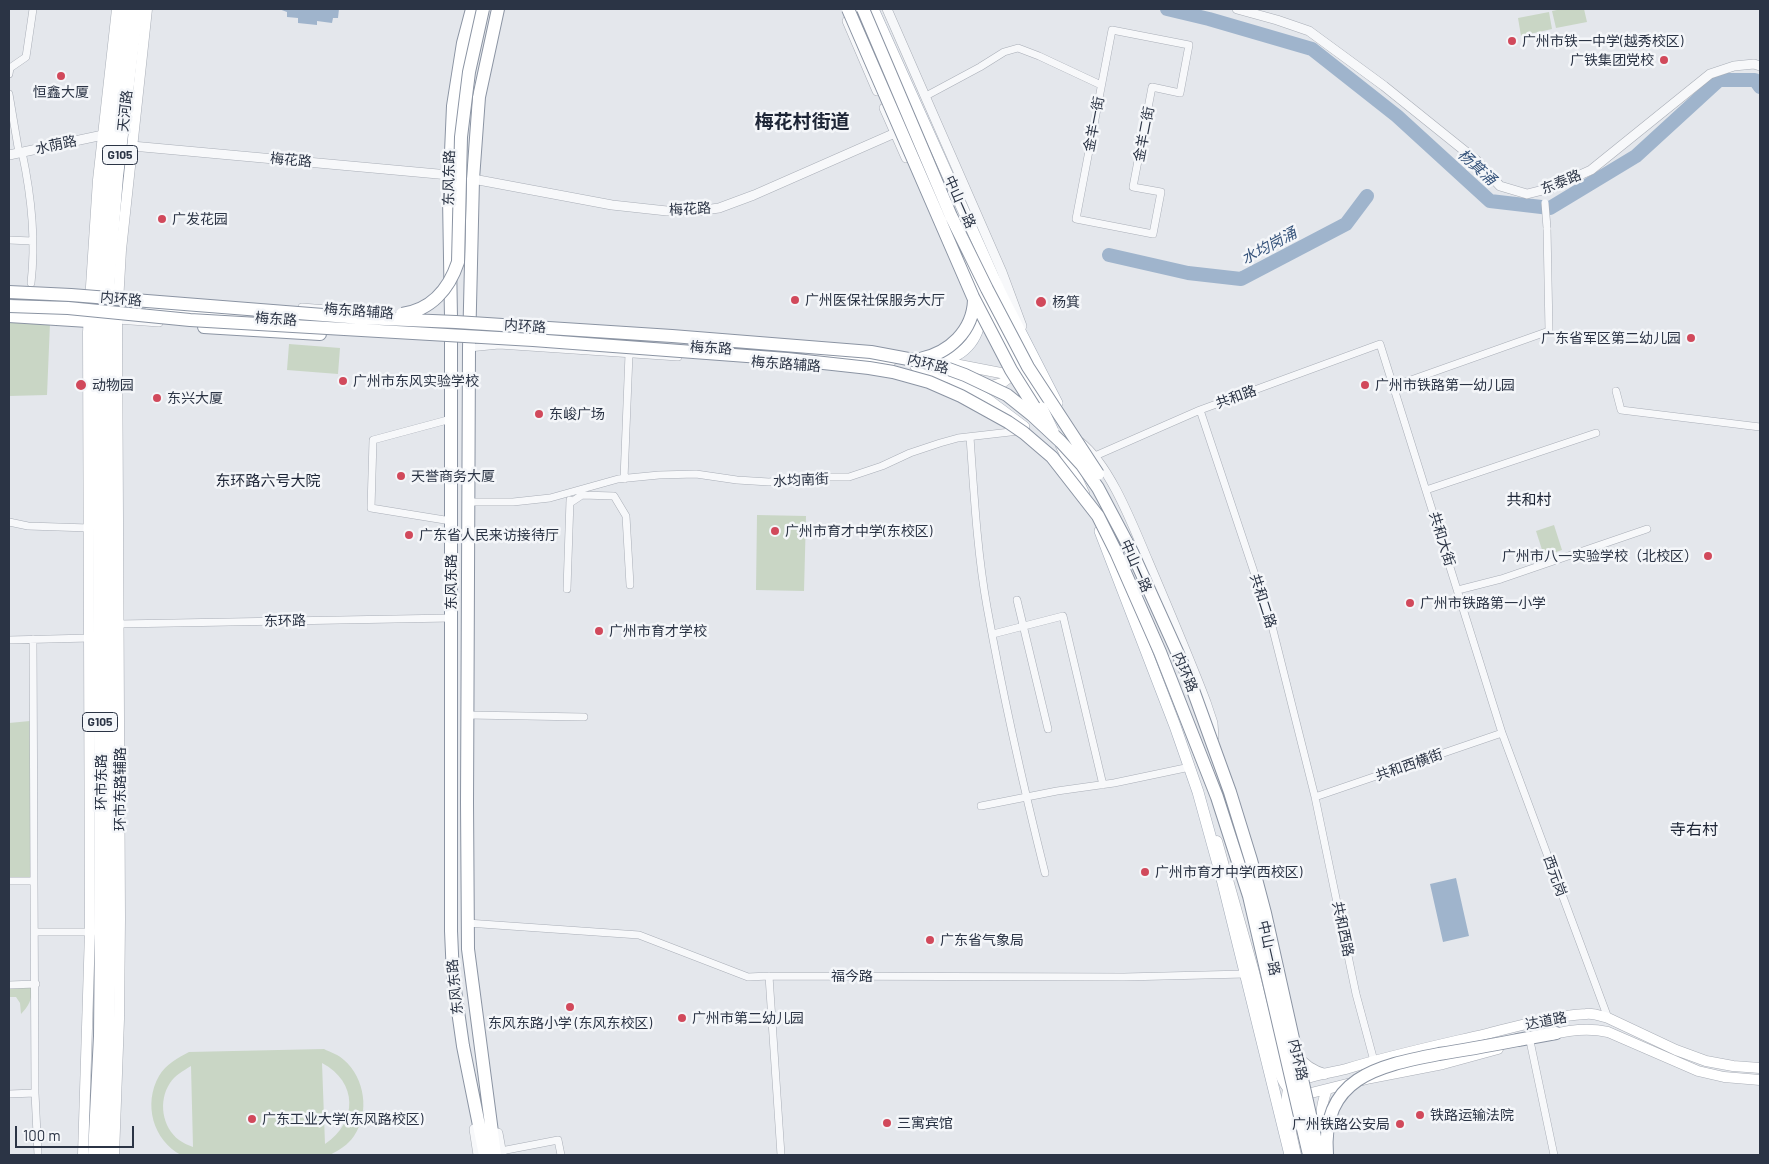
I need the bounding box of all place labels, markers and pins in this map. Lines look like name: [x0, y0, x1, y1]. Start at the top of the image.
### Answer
place label: 广州市铁一中学(越秀校区): [1522, 33, 1683, 49]
marker: 广州市铁一中学(越秀校区): [1506, 35, 1518, 47]
place label: 广铁集团党校: [1570, 52, 1654, 68]
marker: 广铁集团党校: [1658, 54, 1670, 66]
marker: 恒鑫大厦: [55, 70, 67, 82]
place label: 恒鑫大厦: [33, 84, 89, 100]
place label: 广发花园: [172, 211, 228, 227]
marker: 广发花园: [156, 213, 168, 225]
place label: 广州医保社保服务大厅: [805, 292, 945, 308]
marker: 广州医保社保服务大厅: [789, 294, 801, 306]
place label: 杨箕: [1052, 294, 1080, 310]
marker: 杨箕: [1034, 295, 1048, 309]
place label: 广东省军区第二幼儿园: [1541, 330, 1681, 346]
marker: 广东省军区第二幼儿园: [1685, 332, 1697, 344]
place label: 广州市东风实验学校: [353, 373, 479, 389]
marker: 广州市东风实验学校: [337, 375, 349, 387]
place label: 动物园: [92, 377, 134, 393]
place label: 广州市铁路第一幼儿园: [1375, 377, 1515, 393]
marker: 动物园: [74, 378, 88, 392]
marker: 广州市铁路第一幼儿园: [1359, 379, 1371, 391]
place label: 东兴大厦: [167, 390, 223, 406]
marker: 东兴大厦: [151, 392, 163, 404]
place label: 东峻广场: [549, 406, 605, 422]
marker: 东峻广场: [533, 408, 545, 420]
place label: 天誉商务大厦: [411, 468, 495, 484]
marker: 天誉商务大厦: [395, 470, 407, 482]
place label: 广州市育才中学(东校区): [785, 523, 932, 539]
marker: 广州市育才中学(东校区): [769, 525, 781, 537]
place label: 广东省人民来访接待厅: [419, 527, 559, 543]
marker: 广东省人民来访接待厅: [403, 529, 415, 541]
place label: 广州市八一实验学校（北校区）: [1502, 548, 1698, 564]
marker: 广州市八一实验学校（北校区）: [1702, 550, 1714, 562]
place label: 广州市铁路第一小学: [1420, 595, 1546, 611]
marker: 广州市铁路第一小学: [1404, 597, 1416, 609]
place label: 广州市育才学校: [609, 623, 707, 639]
marker: 广州市育才学校: [593, 625, 605, 637]
place label: 广州市育才中学(西校区): [1155, 864, 1302, 880]
marker: 广州市育才中学(西校区): [1139, 866, 1151, 878]
place label: 广东省气象局: [940, 932, 1024, 948]
marker: 广东省气象局: [924, 934, 936, 946]
marker: 东风东路小学 (东风东校区): [564, 1001, 576, 1013]
place label: 广州市第二幼儿园: [692, 1010, 804, 1026]
marker: 广州市第二幼儿园: [676, 1012, 688, 1024]
place label: 东风东路小学 (东风东校区): [488, 1015, 652, 1031]
place label: 铁路运输法院: [1430, 1107, 1514, 1123]
marker: 铁路运输法院: [1414, 1109, 1426, 1121]
place label: 广东工业大学(东风路校区): [262, 1111, 423, 1127]
marker: 广东工业大学(东风路校区): [246, 1113, 258, 1125]
place label: 三寓宾馆: [897, 1115, 953, 1131]
place label: 广州铁路公安局: [1292, 1116, 1390, 1132]
marker: 三寓宾馆: [881, 1117, 893, 1129]
marker: 广州铁路公安局: [1394, 1118, 1406, 1130]

